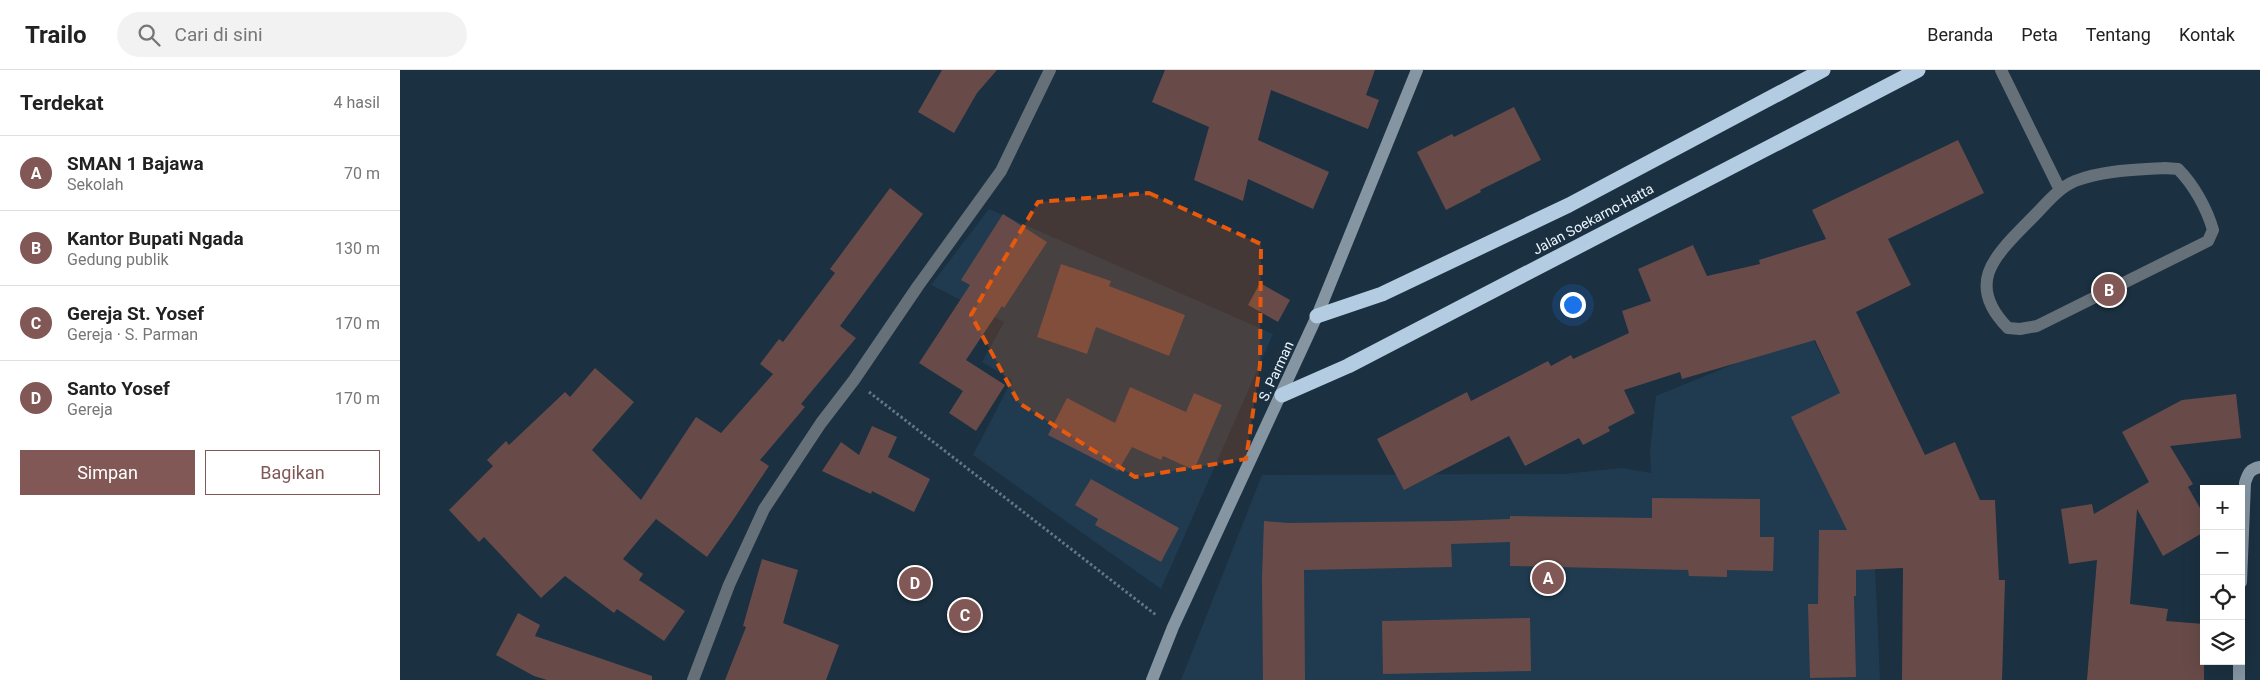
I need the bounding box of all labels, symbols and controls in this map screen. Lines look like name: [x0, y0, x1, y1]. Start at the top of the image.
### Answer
search box: [117, 12, 467, 57]
text: Trailo: [25, 21, 87, 49]
icon: search: [135, 21, 163, 49]
text: Cari di sini: [175, 23, 263, 46]
text: Beranda: [1927, 24, 1993, 45]
text: Peta: [2021, 24, 2058, 45]
text: Tentang: [2086, 24, 2151, 45]
text: Kontak: [2179, 24, 2235, 45]
text: Terdekat: [20, 91, 104, 115]
text: 4 hasil: [333, 93, 380, 112]
text: SMAN 1 Bajawa: [67, 152, 204, 175]
text: A: [31, 164, 41, 183]
text: 70 m: [344, 164, 380, 183]
text: Sekolah: [67, 175, 124, 194]
street label: Jalan Soekarno-Hatta: [1530, 180, 1656, 258]
text: Kantor Bupati Ngada: [67, 227, 244, 250]
text: B: [31, 239, 41, 258]
text: 130 m: [335, 239, 380, 258]
text: Gedung publik: [67, 250, 169, 269]
pin: B: [2093, 271, 2125, 309]
your location: [1560, 292, 1586, 318]
text: Gereja St. Yosef: [67, 302, 204, 325]
text: C: [31, 314, 41, 333]
text: 170 m: [335, 314, 380, 333]
text: Gereja · S. Parman: [67, 325, 198, 344]
street label: S. Parman: [1255, 339, 1297, 403]
text: Santo Yosef: [67, 377, 170, 400]
text: D: [31, 389, 41, 408]
text: 170 m: [335, 389, 380, 408]
text: Gereja: [67, 400, 113, 419]
button: Simpan: [20, 450, 195, 495]
button: Bagikan: [205, 450, 380, 495]
map controls: [2200, 485, 2245, 665]
button: +: [2200, 485, 2245, 530]
button: −: [2200, 530, 2245, 575]
pin: A: [1532, 559, 1564, 597]
pin: D: [899, 564, 931, 602]
button: locate: [2200, 575, 2245, 620]
pin: C: [949, 596, 981, 634]
button: layers: [2200, 620, 2245, 665]

